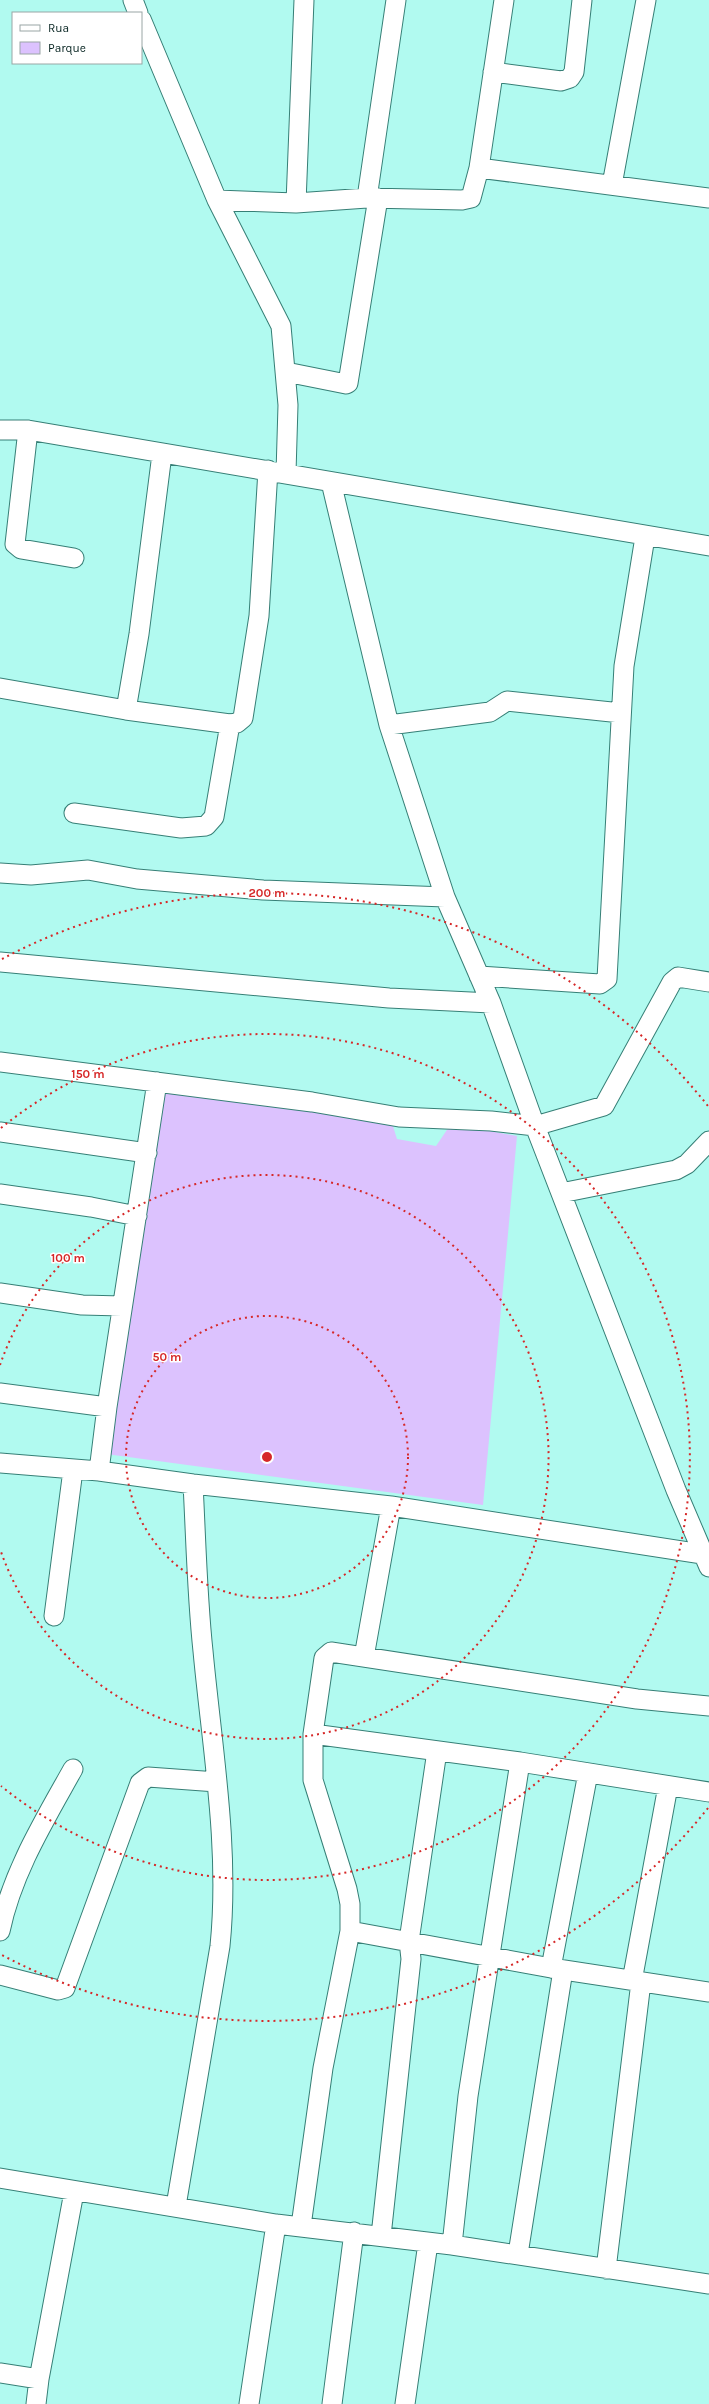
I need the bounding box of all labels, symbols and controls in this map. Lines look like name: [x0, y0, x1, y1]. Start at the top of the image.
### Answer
legend: [12, 12, 142, 64]
text: Rua: [48, 21, 69, 35]
text: Parque: [48, 41, 86, 55]
text: 200 m: [249, 886, 285, 900]
text: 150 m: [71, 1067, 105, 1081]
text: 100 m: [51, 1251, 85, 1265]
text: 50 m: [153, 1350, 182, 1364]
centre of rings: [260, 1450, 274, 1464]

